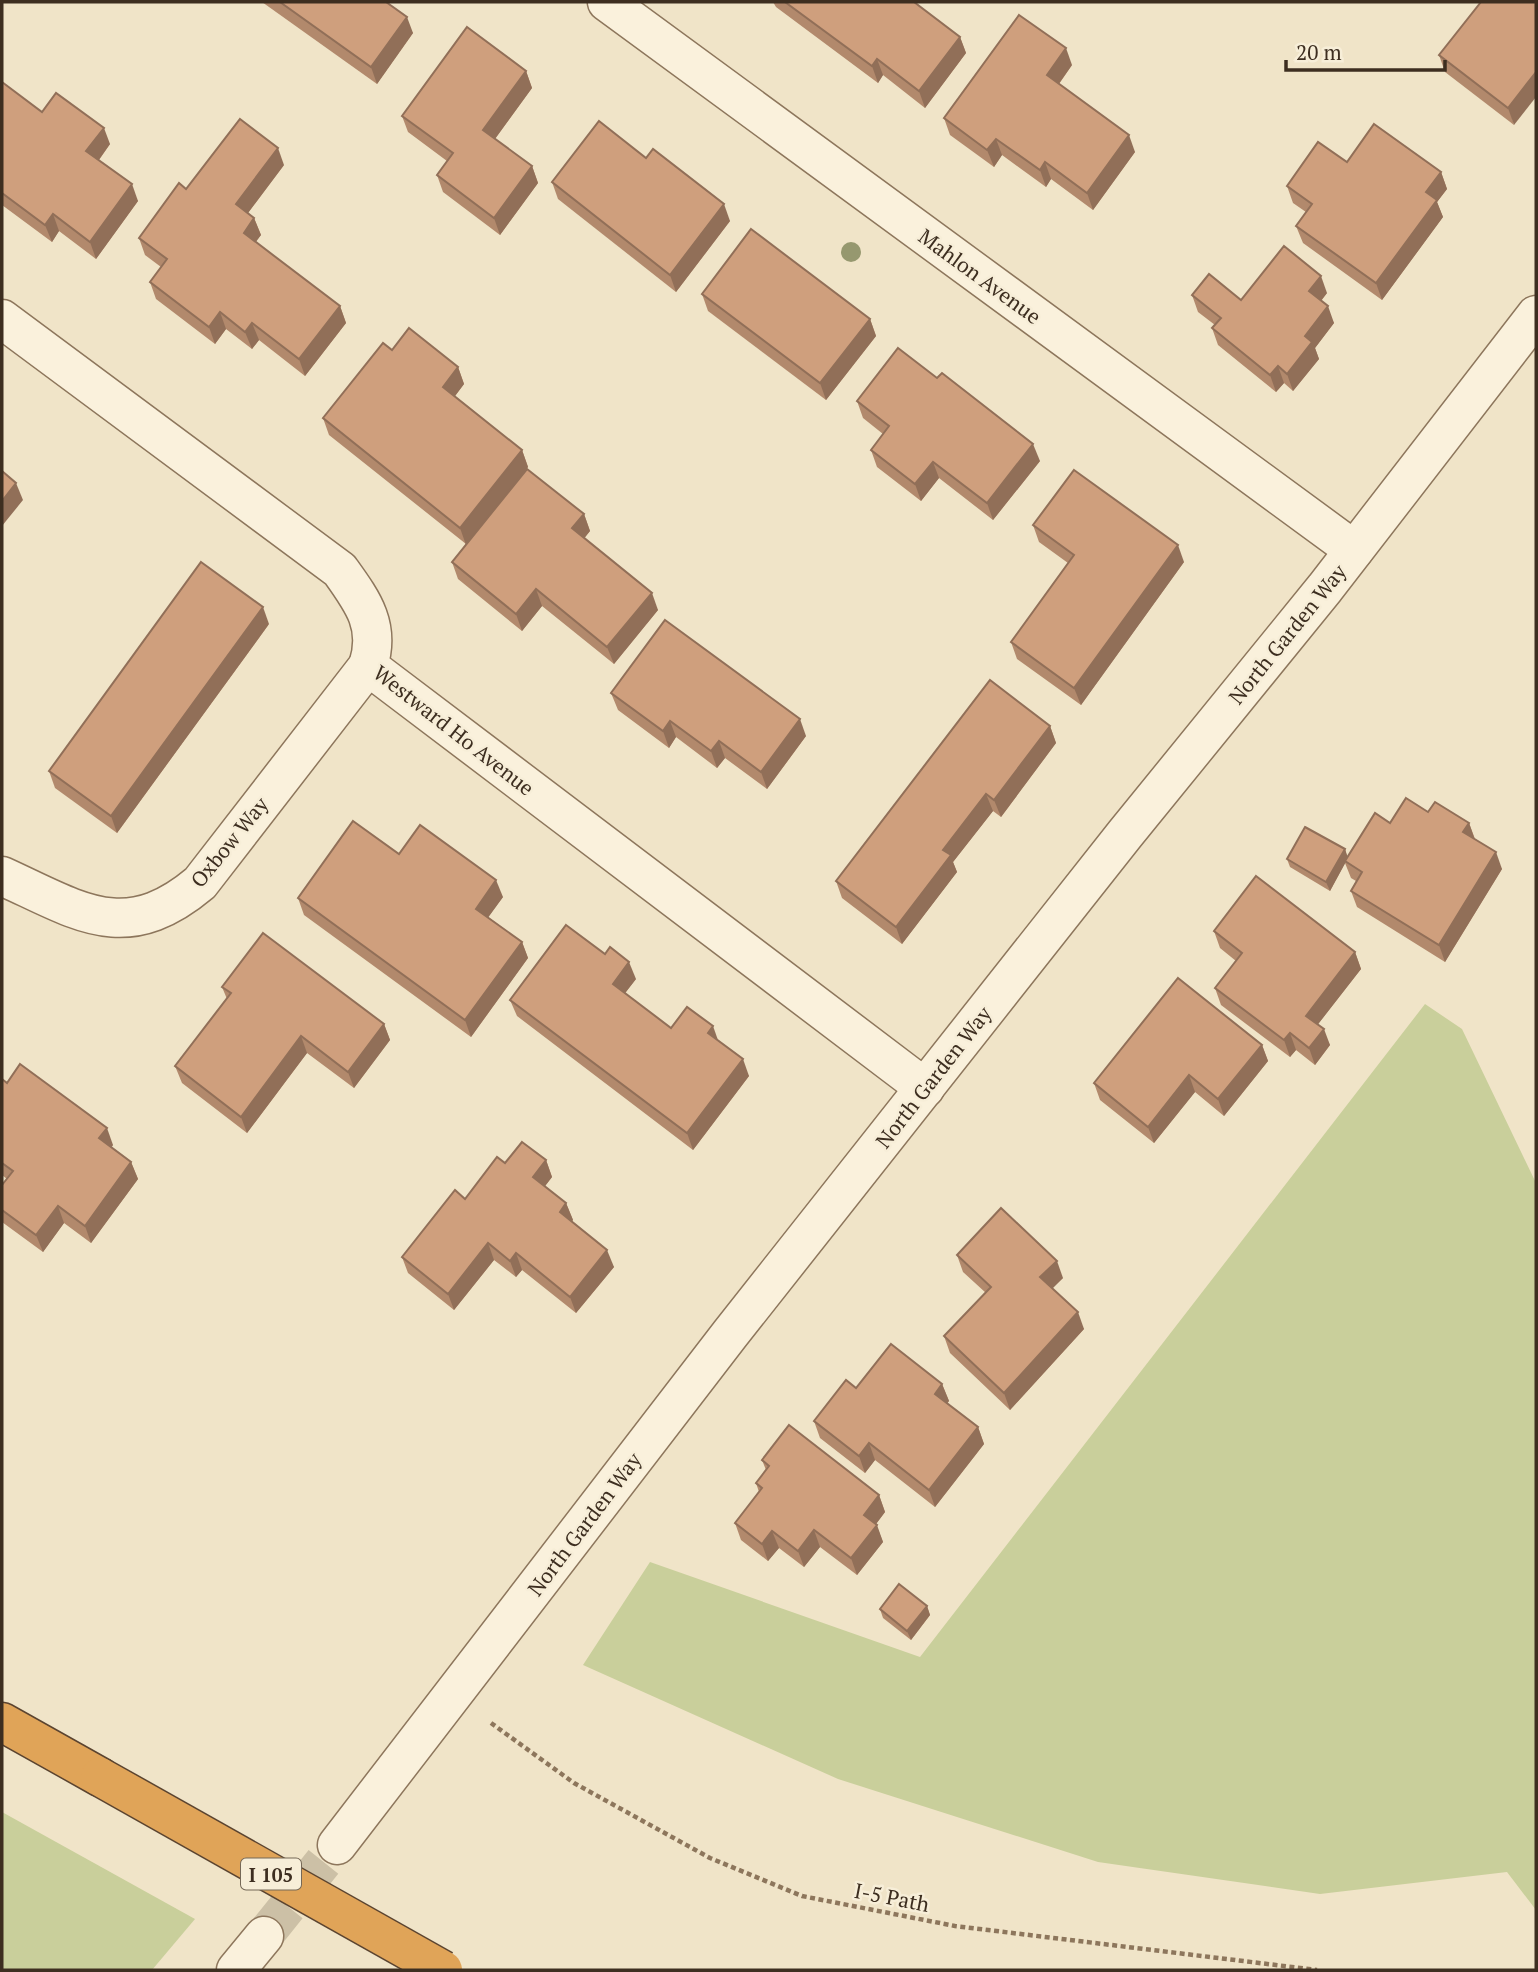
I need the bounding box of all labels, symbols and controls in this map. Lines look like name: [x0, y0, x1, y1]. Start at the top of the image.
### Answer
scale bar: [1286, 28, 1445, 72]
text: 20 m: [1296, 38, 1342, 66]
street label: Mahlon Avenue: [913, 222, 1047, 330]
street label: North Garden Way: [1222, 558, 1352, 710]
street label: Westward Ho Avenue: [368, 658, 540, 802]
street label: Oxbow Way: [184, 791, 274, 893]
street label: North Garden Way: [869, 1000, 997, 1154]
street label: North Garden Way: [521, 1446, 647, 1601]
road number: I 105: [241, 1858, 301, 1890]
street label: I-5 Path: [852, 1876, 932, 1918]

